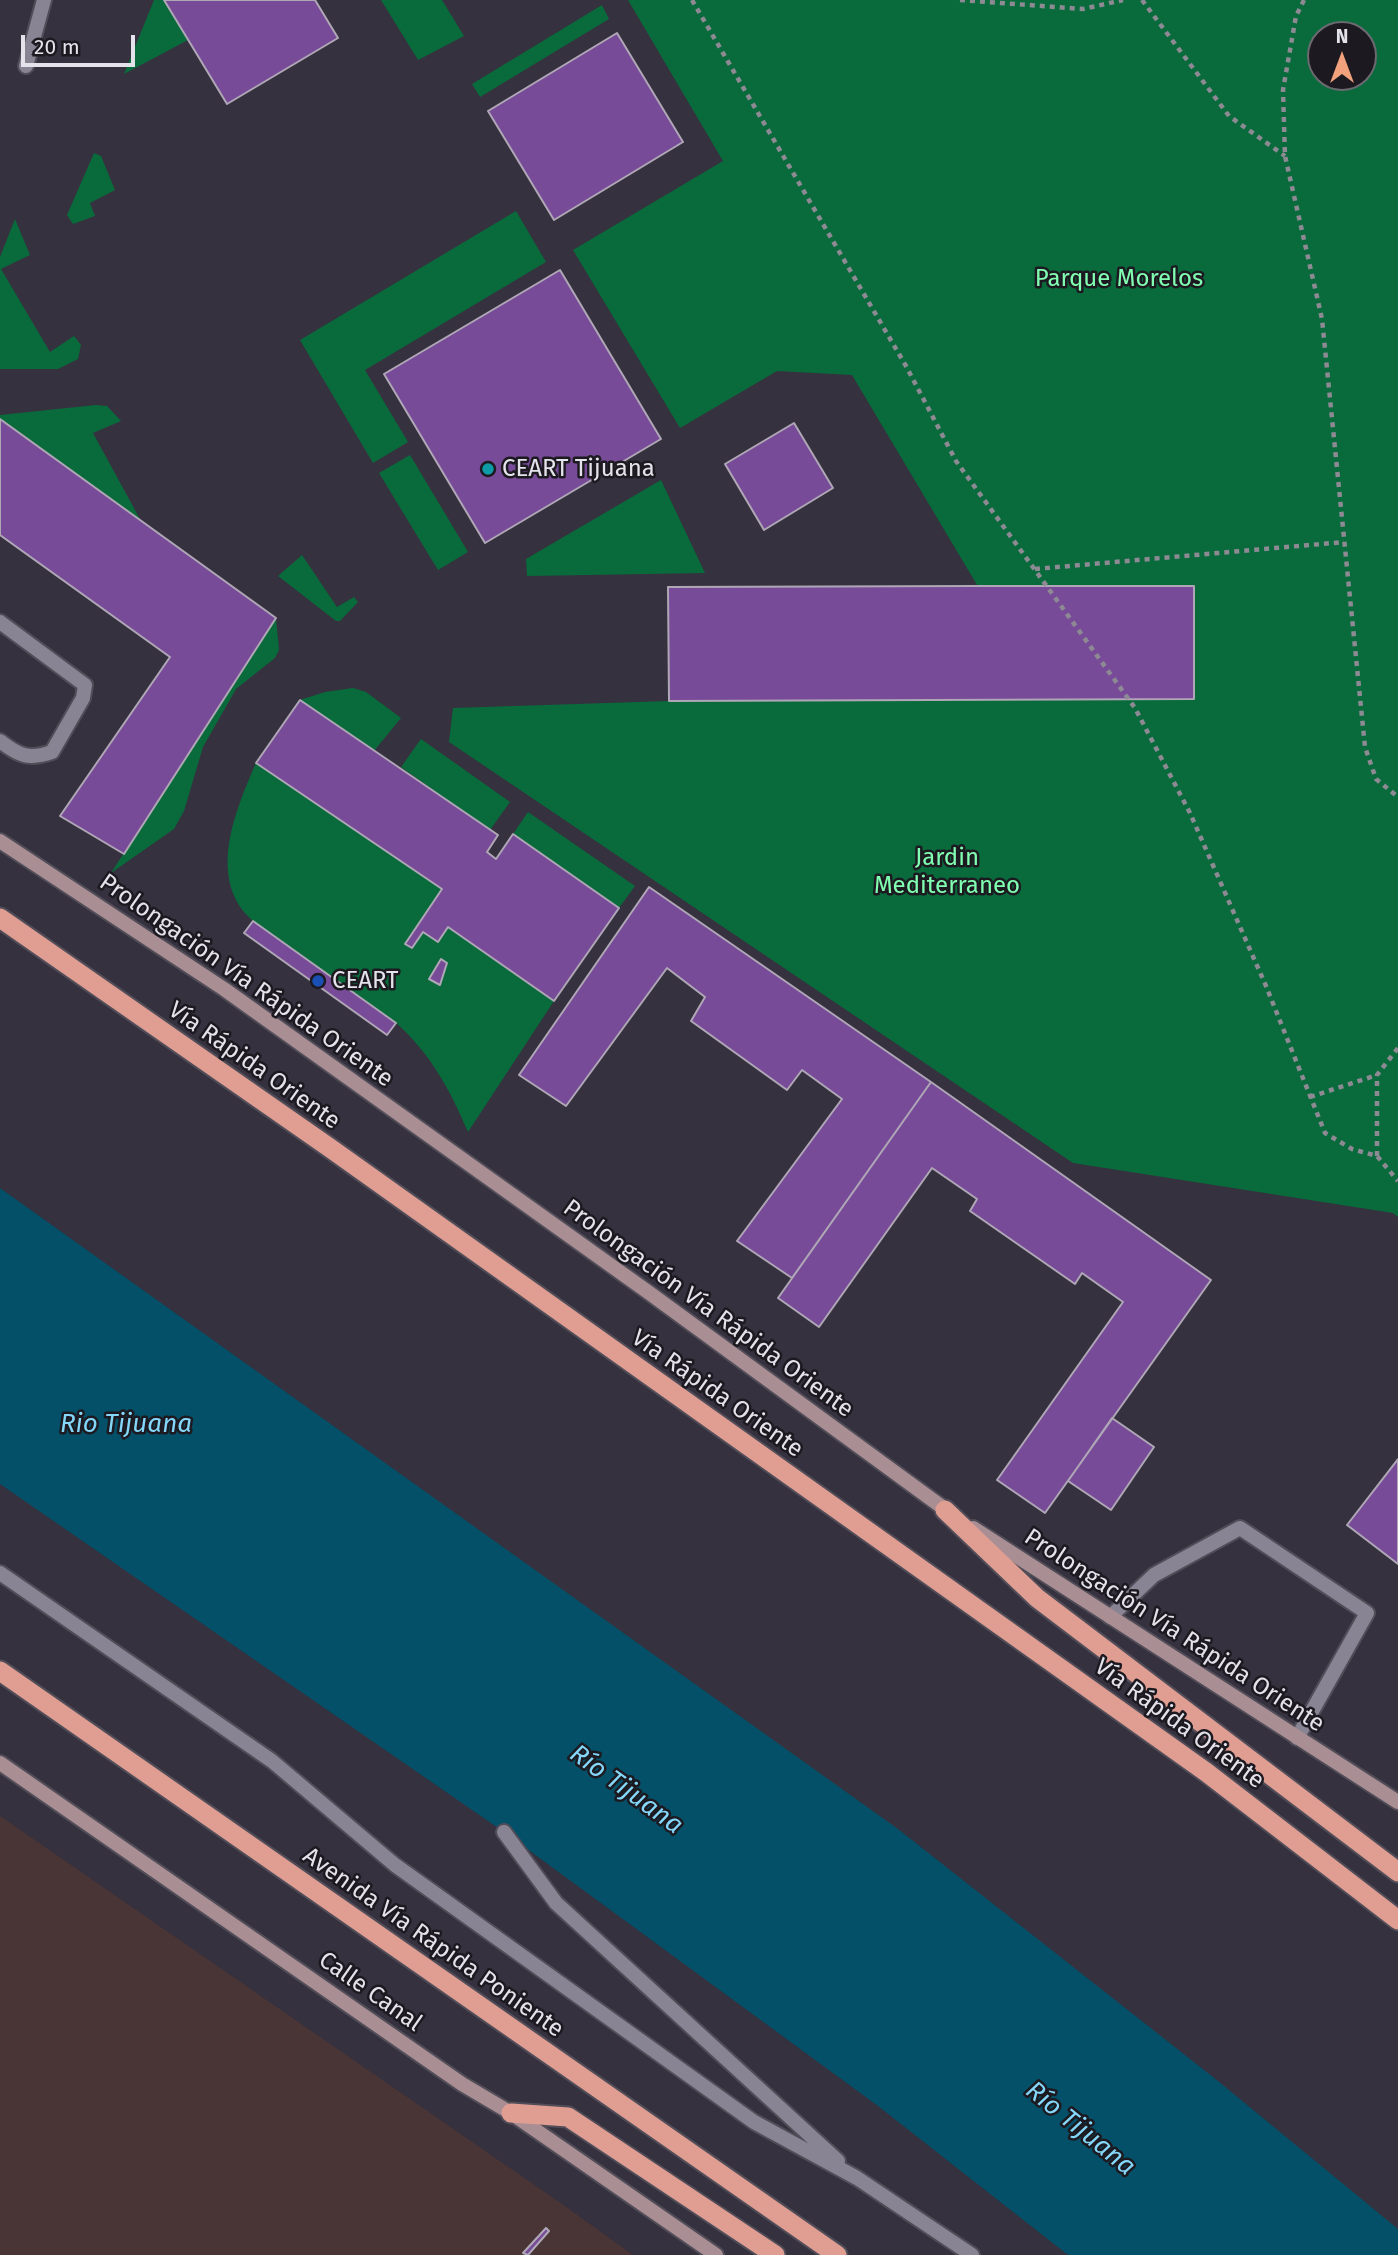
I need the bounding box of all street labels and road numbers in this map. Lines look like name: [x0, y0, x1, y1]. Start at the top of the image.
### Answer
street label: Prolongación Vía Rápida Oriente: [94, 868, 398, 1094]
street label: Vía Rápida Oriente: [163, 996, 345, 1136]
street label: Prolongación Vía Rápida Oriente: [557, 1194, 859, 1424]
street label: Vía Rápida Oriente: [626, 1324, 808, 1464]
street label: Prolongación Vía Rápida Oriente: [1019, 1523, 1329, 1739]
street label: Vía Rápida Oriente: [1088, 1653, 1270, 1795]
street label: Avenida Vía Rápida Poniente: [297, 1842, 569, 2044]
street label: Calle Canal: [313, 1946, 427, 2038]

